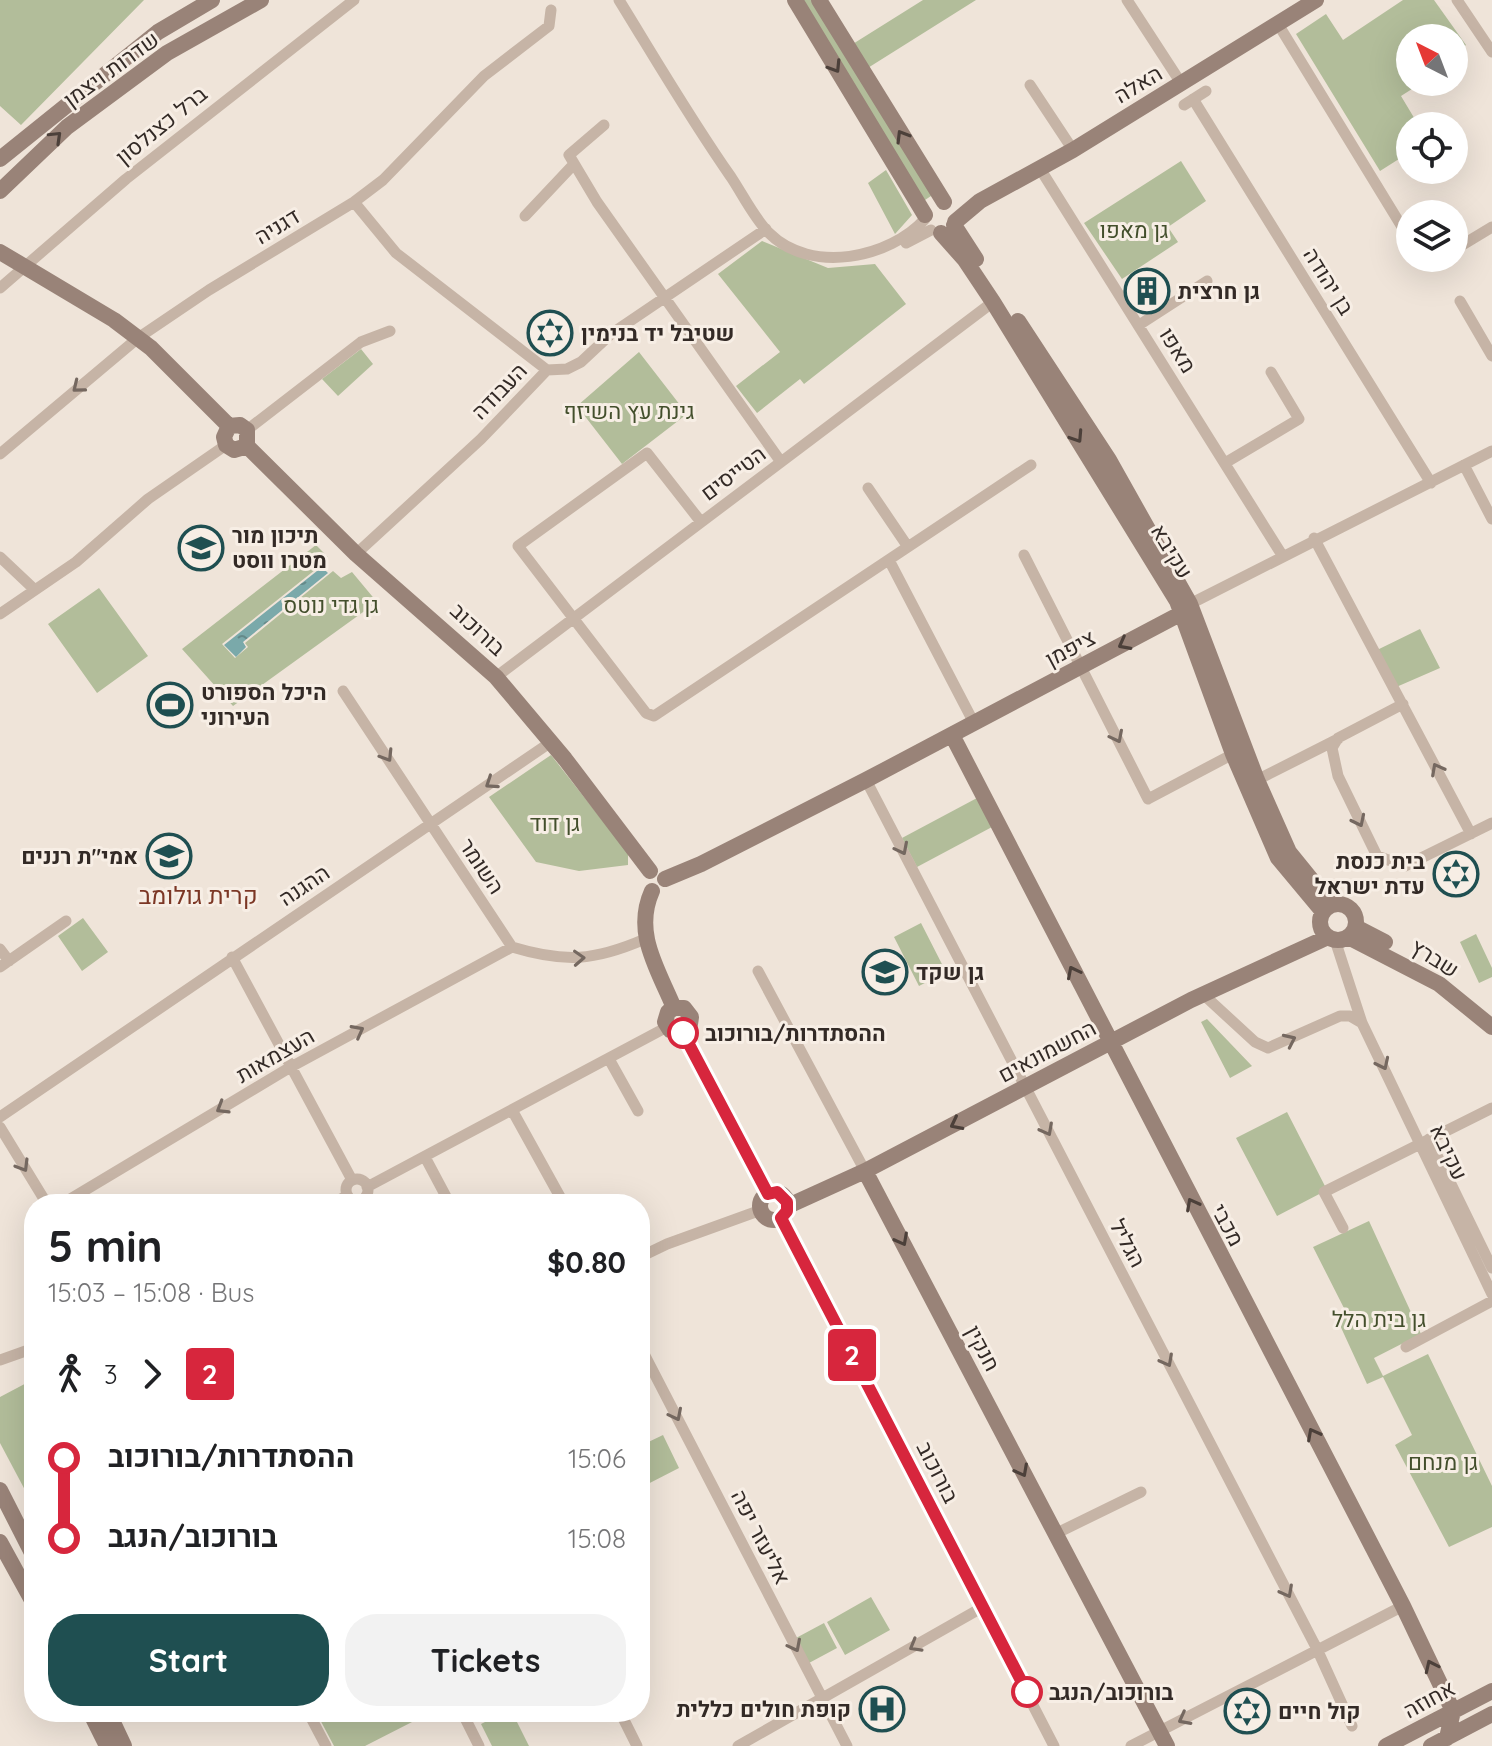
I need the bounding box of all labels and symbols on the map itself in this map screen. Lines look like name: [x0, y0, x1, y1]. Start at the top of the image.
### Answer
north arrow: [1396, 24, 1468, 96]
street label: שדרות ויצמן: [58, 25, 164, 113]
one-way arrow: [826, 58, 841, 73]
street label: האלה: [1109, 59, 1167, 109]
street label: ברל כצנלסון: [110, 79, 213, 170]
one-way arrow: [896, 130, 912, 145]
one-way arrow: [47, 132, 61, 147]
street label: דגניה: [249, 202, 305, 250]
park label: גן מאפו: [1099, 216, 1169, 244]
street label: בן יהודה: [1297, 242, 1361, 320]
building icon: גן חרצית: [1123, 267, 1171, 315]
place label: גן חרצית: [1178, 277, 1260, 305]
synagogue icon: שטיבל יד בנימין: [526, 309, 574, 357]
place label: שטיבל יד בנימין: [581, 319, 734, 347]
street label: מאפו: [1153, 322, 1203, 378]
street label: העבודה: [465, 357, 533, 425]
one-way arrow: [72, 377, 87, 392]
park label: גינת עץ השיזף: [563, 397, 695, 425]
one-way arrow: [1067, 428, 1082, 443]
street label: הטייסים: [695, 439, 771, 507]
street label: עקיבא: [1145, 519, 1199, 583]
place label: תיכון מור מטרו ווסט: [232, 521, 327, 574]
school or university icon: תיכון מור מטרו ווסט: [177, 524, 225, 572]
park label: גן גדי נוטס: [283, 591, 379, 619]
street label: בורוכוב: [445, 597, 512, 662]
street label: ציפמן: [1040, 623, 1100, 673]
one-way arrow: [1118, 635, 1133, 650]
place label: היכל הספורט העירוני: [201, 678, 327, 731]
sports icon: היכל הספורט העירוני: [146, 681, 194, 729]
one-way arrow: [1107, 729, 1122, 744]
one-way arrow: [377, 747, 392, 762]
one-way arrow: [1431, 763, 1447, 777]
one-way arrow: [485, 773, 499, 788]
park label: גן דוד: [530, 809, 580, 837]
one-way arrow: [1350, 812, 1365, 827]
school or university icon: אמי"ת רננים: [145, 832, 193, 880]
street label: השומר: [453, 833, 511, 899]
one-way arrow: [893, 841, 908, 856]
place label: אמי"ת רננים: [21, 842, 138, 870]
place label: בית כנסת עדת ישראל: [1315, 847, 1425, 900]
synagogue icon: בית כנסת עדת ישראל: [1432, 850, 1480, 898]
street label: ההגנה: [273, 858, 335, 912]
district label: קרית גולומב: [138, 880, 258, 910]
street label: שברץ: [1406, 932, 1464, 984]
school or university icon: גן שקד: [861, 948, 909, 996]
one-way arrow: [573, 950, 586, 967]
place label: גן שקד: [916, 958, 984, 986]
one-way arrow: [1068, 966, 1083, 981]
street label: החשמונאים: [993, 1014, 1101, 1088]
marker: ההסתדרות/בורוכוב: [668, 1018, 698, 1048]
place label: ההסתדרות/בורוכוב: [705, 1019, 886, 1047]
street label: העצמאות: [231, 1021, 319, 1089]
one-way arrow: [350, 1025, 364, 1040]
one-way arrow: [1282, 1034, 1296, 1050]
one-way arrow: [1373, 1056, 1388, 1071]
one-way arrow: [216, 1098, 231, 1114]
one-way arrow: [949, 1115, 964, 1130]
street label: עקיבא: [1424, 1119, 1474, 1185]
one-way arrow: [1037, 1122, 1052, 1137]
one-way arrow: [14, 1157, 29, 1172]
one-way arrow: [1186, 1197, 1201, 1212]
street label: מכבי: [1205, 1199, 1251, 1251]
street label: הגליל: [1104, 1214, 1152, 1272]
one-way arrow: [892, 1232, 907, 1247]
park label: גן בית הלל: [1332, 1305, 1426, 1333]
street label: חנקין: [959, 1320, 1007, 1376]
line badge: 2: [826, 1329, 878, 1381]
one-way arrow: [1158, 1353, 1173, 1367]
one-way arrow: [666, 1407, 681, 1422]
one-way arrow: [1307, 1428, 1322, 1442]
street label: בורוכוב: [911, 1437, 965, 1508]
park label: גן מנחם: [1408, 1448, 1478, 1476]
one-way arrow: [1012, 1462, 1027, 1477]
street label: אליעזר יפה: [725, 1485, 797, 1589]
one-way arrow: [1278, 1583, 1293, 1598]
one-way arrow: [910, 1636, 924, 1652]
one-way arrow: [785, 1638, 800, 1653]
one-way arrow: [1425, 1659, 1441, 1674]
street label: אחוזה: [1398, 1674, 1460, 1724]
marker: בורוכוב/הנגב: [1012, 1677, 1042, 1707]
place label: בורוכוב/הנגב: [1049, 1678, 1173, 1706]
hospital icon: קופת חולים כללית: [858, 1685, 906, 1733]
synagogue icon: קול חיים: [1223, 1687, 1271, 1735]
place label: קופת חולים כללית: [676, 1695, 851, 1723]
place label: קול חיים: [1278, 1697, 1361, 1725]
one-way arrow: [1178, 1710, 1193, 1725]

